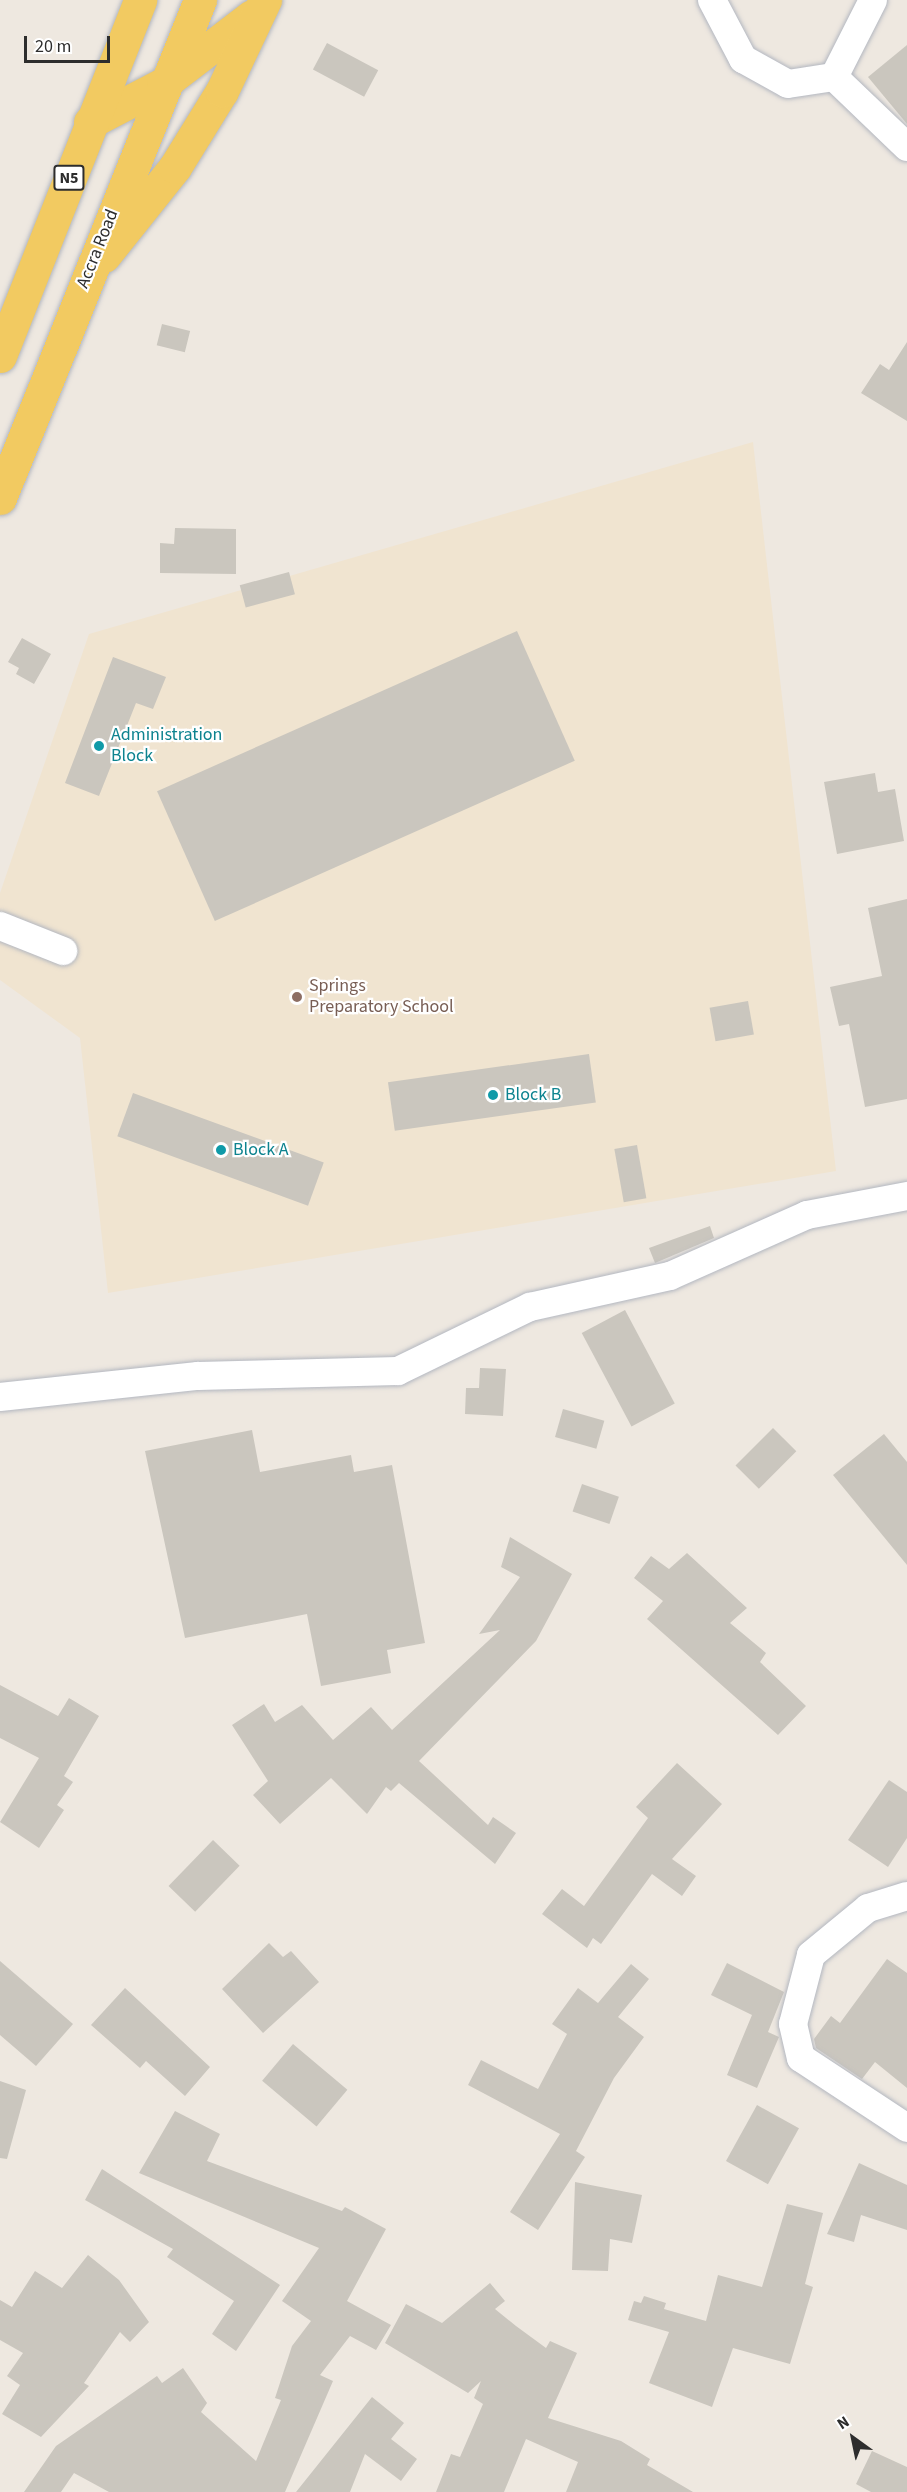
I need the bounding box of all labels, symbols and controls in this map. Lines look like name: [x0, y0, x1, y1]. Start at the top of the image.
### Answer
scale bar: [27, 24, 112, 62]
text: 20 m: [35, 34, 71, 59]
road number: N5: [52, 165, 86, 191]
street label: Accra Road: [72, 207, 124, 291]
place label: Administration Block: [111, 725, 222, 768]
marker: Administration Block: [92, 739, 106, 753]
place label: Springs Preparatory School: [309, 976, 454, 1018]
marker: Springs Preparatory School: [290, 990, 304, 1004]
place label: Block B: [505, 1084, 561, 1106]
marker: Block B: [486, 1088, 500, 1102]
place label: Block A: [233, 1139, 288, 1161]
marker: Block A: [214, 1143, 228, 1157]
north arrow: [823, 2408, 883, 2468]
text: N: [833, 2411, 854, 2435]

